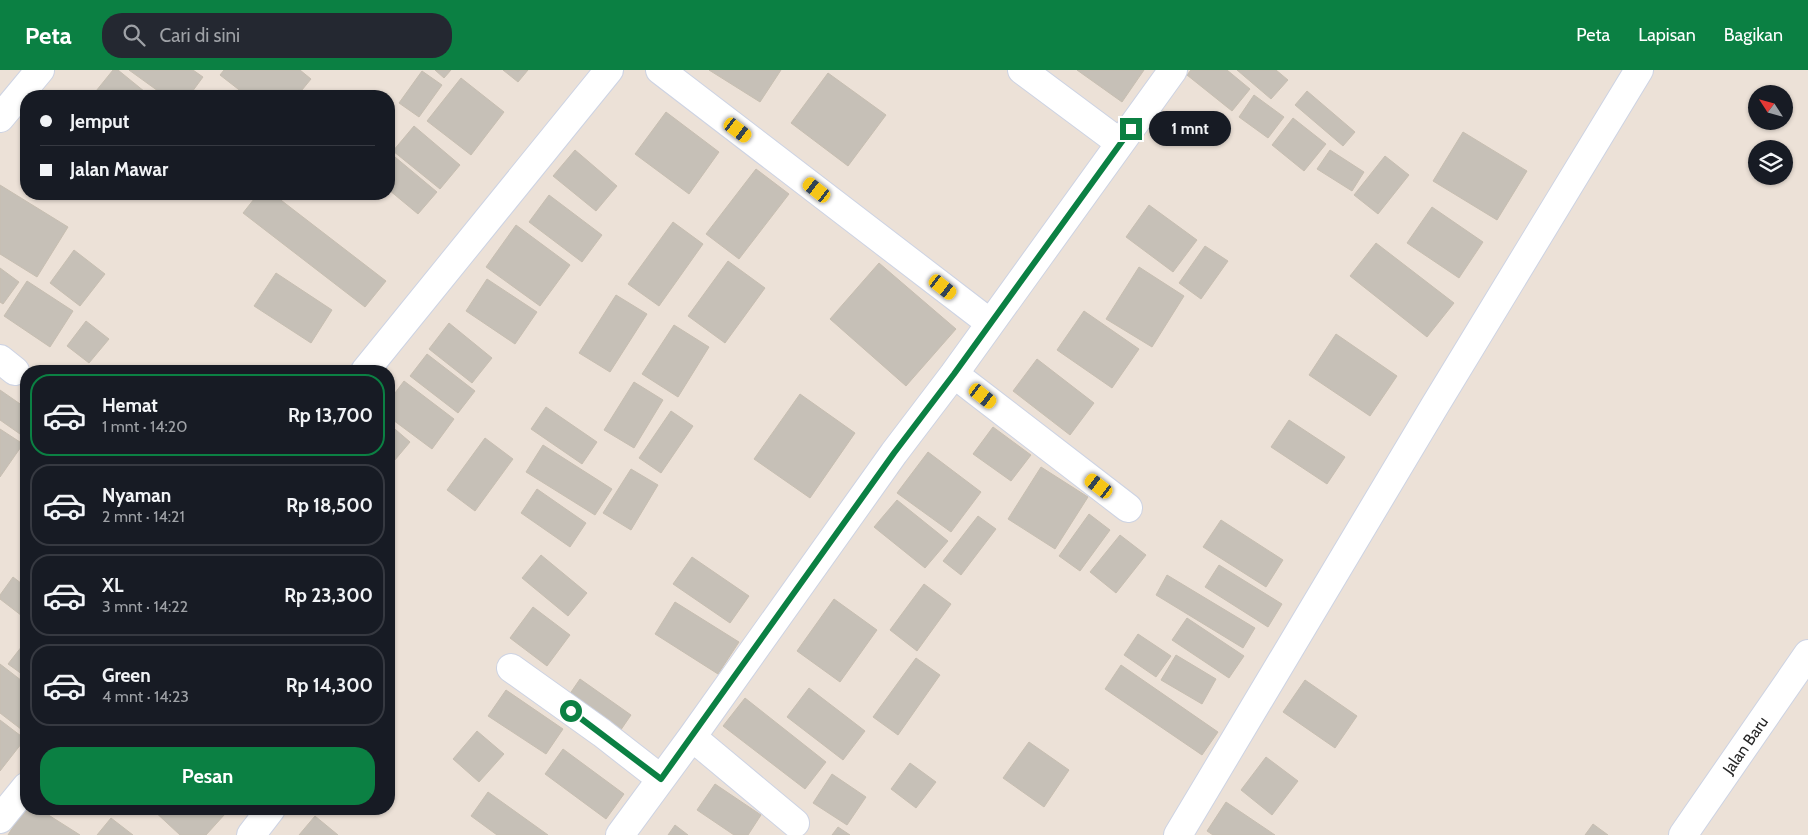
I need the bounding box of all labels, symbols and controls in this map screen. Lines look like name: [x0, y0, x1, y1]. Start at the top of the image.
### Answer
search box: [102, 13, 452, 58]
text: Peta: [25, 21, 72, 50]
icon: search: [120, 21, 148, 49]
text: Cari di sini: [160, 24, 240, 47]
text: Peta: [1576, 24, 1610, 46]
text: Lapisan: [1638, 24, 1696, 46]
text: Bagikan: [1724, 24, 1783, 46]
north arrow: [1748, 85, 1792, 130]
map controls: [1748, 85, 1793, 185]
text: Jemput: [70, 110, 129, 133]
callout: 1 mnt: [1148, 112, 1231, 146]
car: [721, 115, 754, 145]
route end: [1120, 118, 1142, 140]
text: 1 mnt: [1171, 119, 1209, 138]
button: layers: [1748, 140, 1793, 185]
text: Jalan Mawar: [70, 158, 168, 181]
car: [800, 175, 833, 205]
car: [926, 272, 959, 302]
car: [966, 381, 999, 411]
icon: car: [42, 393, 87, 438]
text: Hemat: [102, 394, 158, 417]
text: Rp 13,700: [288, 404, 373, 427]
text: 1 mnt · 14:20: [102, 417, 187, 436]
car: [1082, 471, 1115, 501]
icon: car: [42, 483, 87, 528]
text: Nyaman: [102, 484, 171, 507]
text: Rp 18,500: [286, 494, 373, 517]
text: 2 mnt · 14:21: [102, 507, 185, 526]
icon: car: [42, 573, 87, 618]
text: XL: [102, 574, 123, 597]
text: Rp 23,300: [284, 584, 373, 607]
text: 3 mnt · 14:22: [102, 597, 188, 616]
icon: car: [42, 663, 87, 708]
text: Green: [102, 664, 151, 687]
text: Rp 14,300: [286, 674, 373, 697]
text: 4 mnt · 14:23: [102, 687, 189, 706]
route start: [560, 700, 582, 722]
street label: Jalan Baru: [1718, 713, 1772, 779]
button: Pesan: [40, 747, 375, 805]

